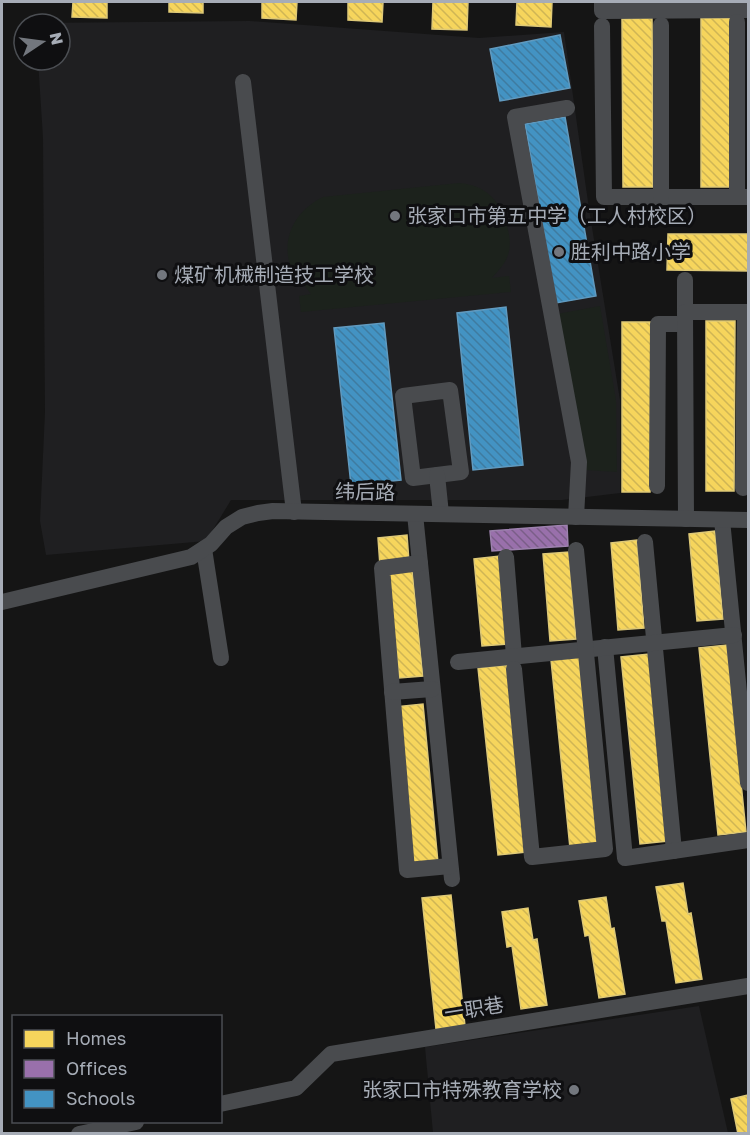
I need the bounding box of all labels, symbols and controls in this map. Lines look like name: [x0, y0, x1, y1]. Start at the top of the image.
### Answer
north arrow: [12, 12, 72, 72]
text: N: [46, 30, 68, 47]
place label: 张家口市第五中学（工人村校区）: [407, 203, 707, 227]
marker: 张家口市第五中学（工人村校区）: [388, 209, 402, 223]
place label: 胜利中路小学: [571, 239, 691, 263]
marker: 胜利中路小学: [552, 245, 566, 259]
place label: 煤矿机械制造技工学校: [174, 262, 374, 286]
marker: 煤矿机械制造技工学校: [155, 268, 169, 282]
street label: 纬后路: [335, 478, 395, 504]
street label: 一职巷: [442, 991, 505, 1025]
legend: [12, 1015, 222, 1123]
text: Homes: [66, 1027, 126, 1049]
text: Offices: [66, 1057, 127, 1079]
place label: 张家口市特殊教育学校: [362, 1077, 562, 1101]
marker: 张家口市特殊教育学校: [567, 1083, 581, 1097]
text: Schools: [66, 1087, 135, 1109]

